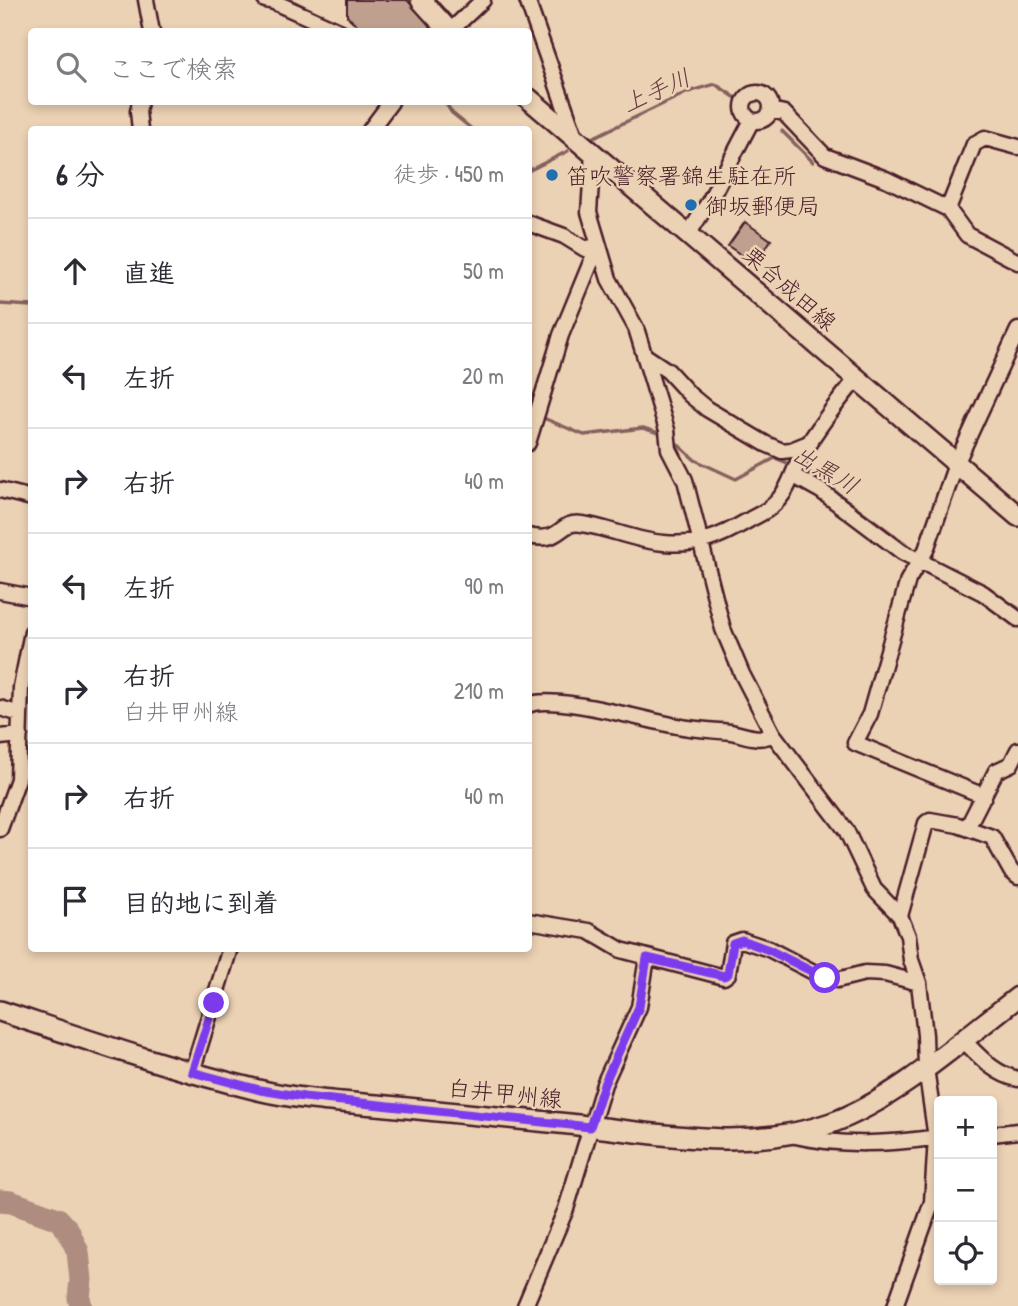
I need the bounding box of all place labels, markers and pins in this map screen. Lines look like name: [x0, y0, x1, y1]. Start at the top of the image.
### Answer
place label: 笛吹警察署錦生駐在所: [566, 160, 796, 191]
marker: 笛吹警察署錦生駐在所: [544, 167, 560, 183]
place label: 御坂郵便局: [705, 190, 820, 221]
marker: 御坂郵便局: [683, 197, 699, 213]

